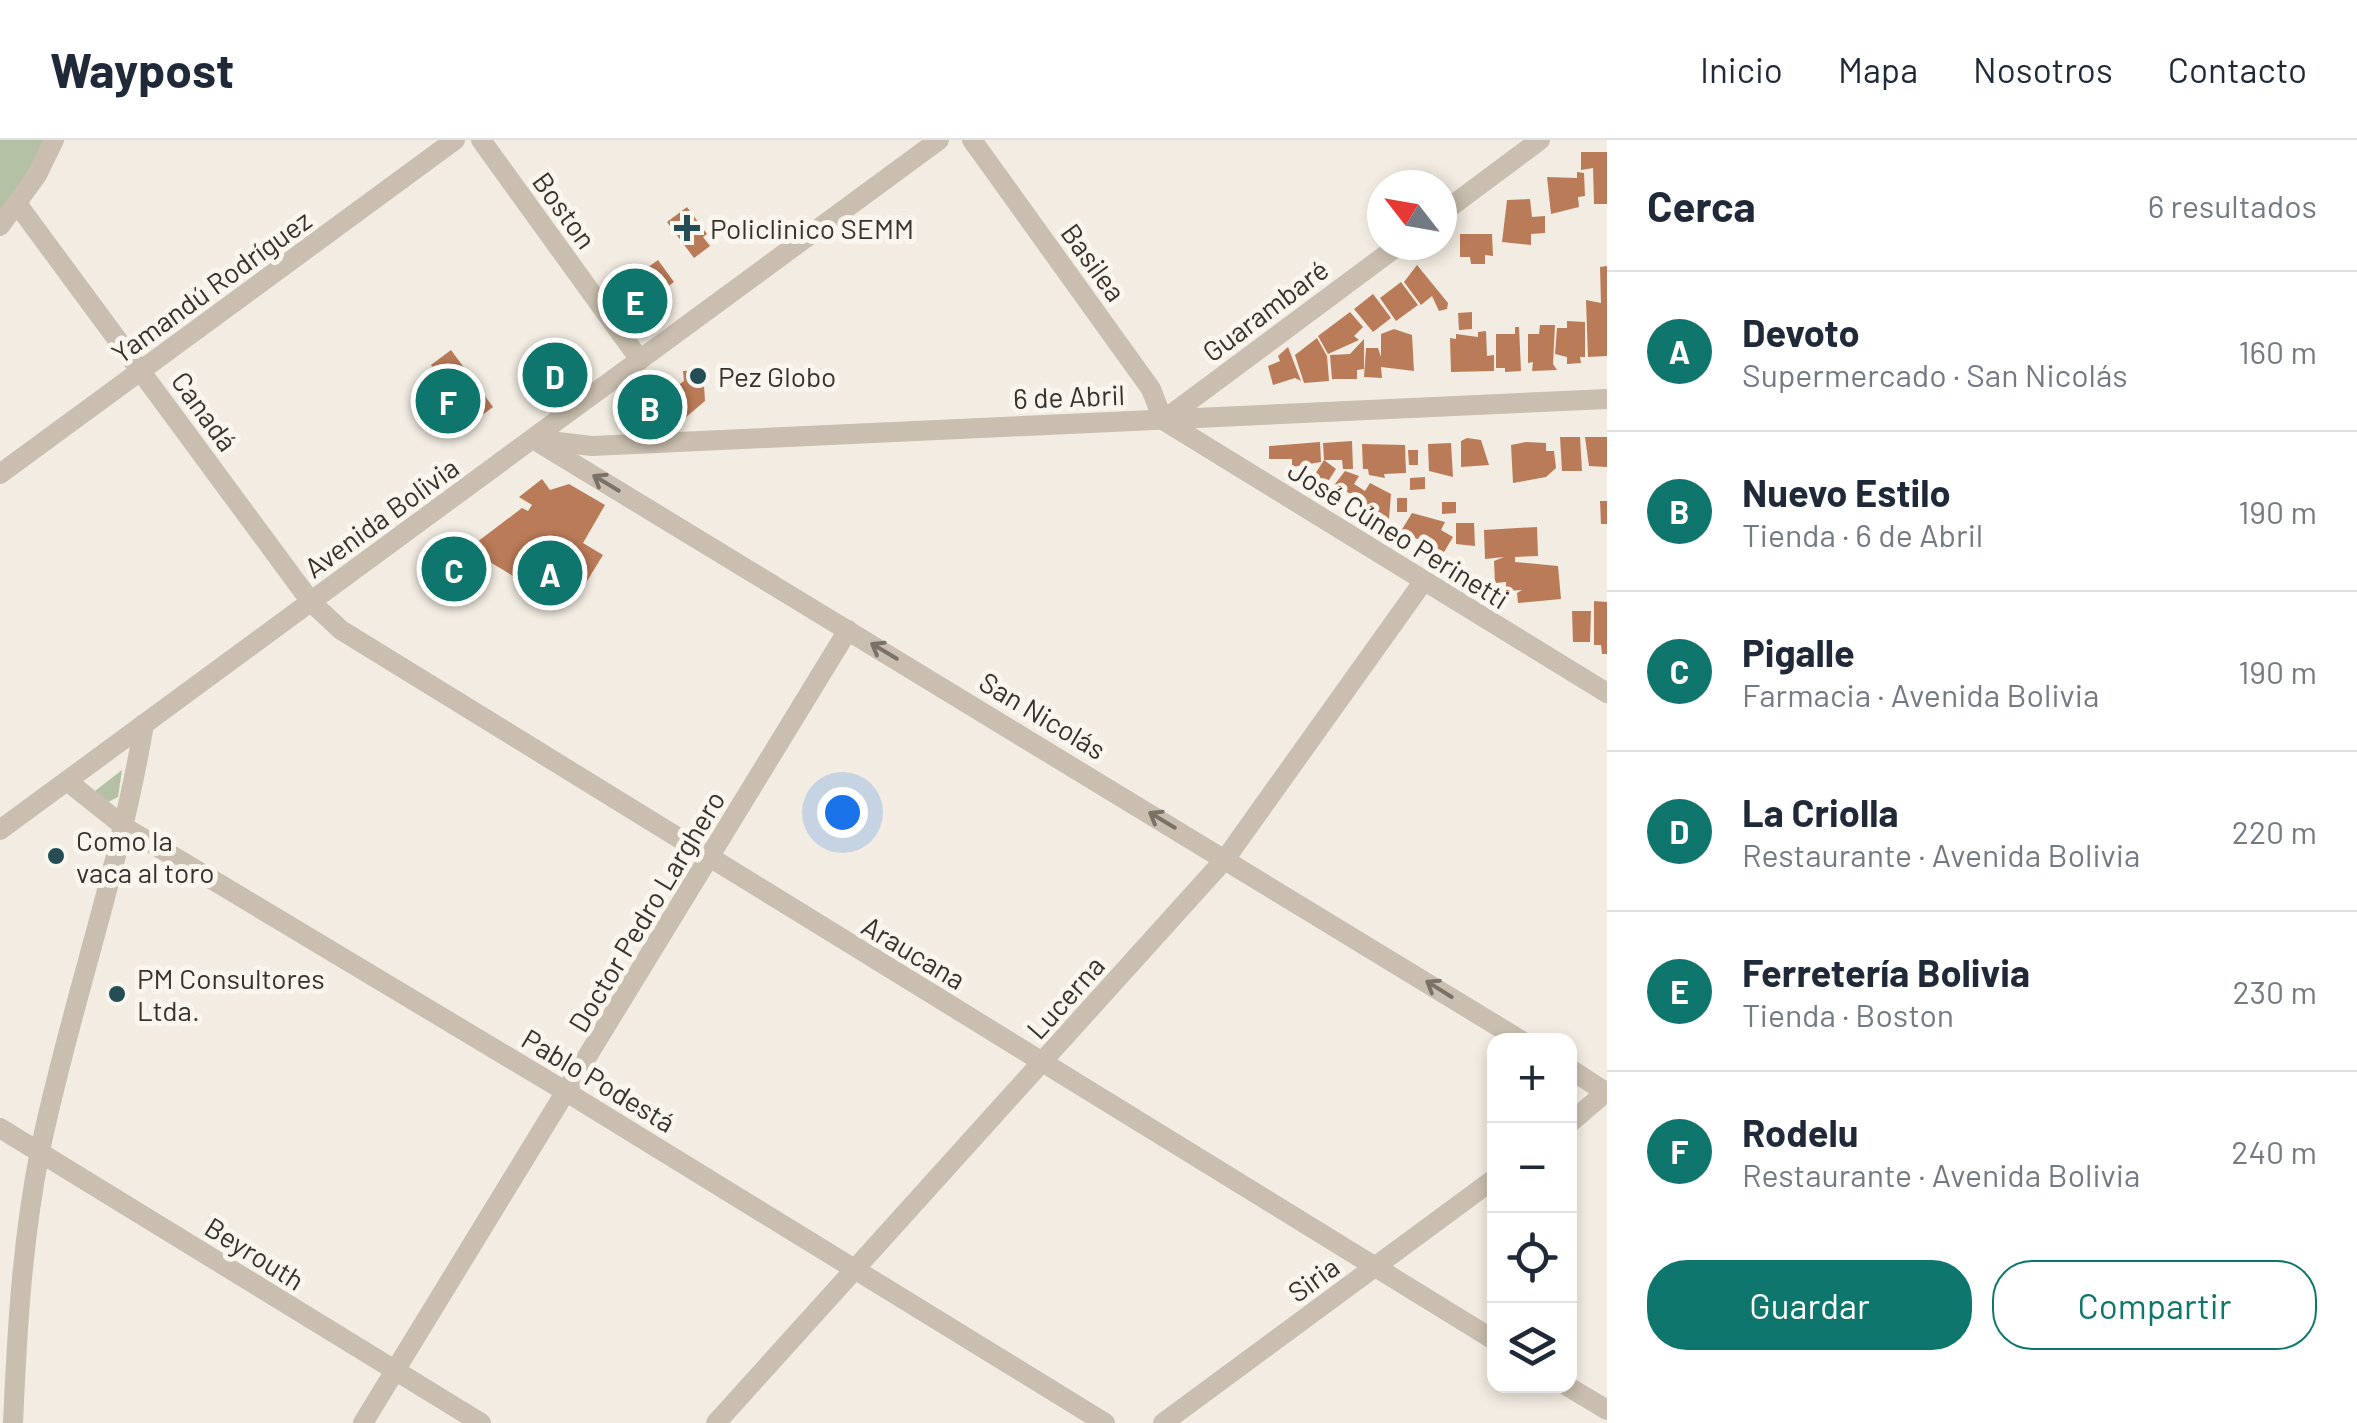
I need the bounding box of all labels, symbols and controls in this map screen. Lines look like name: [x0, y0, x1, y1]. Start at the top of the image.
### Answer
text: Waypost: [50, 40, 234, 98]
text: Inicio: [1700, 48, 1783, 90]
text: Mapa: [1838, 48, 1918, 90]
text: Nosotros: [1973, 48, 2113, 90]
text: Contacto: [2168, 48, 2307, 90]
street label: Boston: [526, 165, 604, 255]
north arrow: [1367, 170, 1457, 260]
text: Cerca: [1647, 180, 1756, 230]
text: 6 resultados: [2148, 186, 2317, 224]
street label: Yamandú Rodríguez: [105, 202, 317, 370]
place label: Policlinico SEMM: [710, 211, 914, 245]
marker: Policlinico SEMM: [674, 215, 700, 241]
street label: Basilea: [1054, 216, 1134, 308]
street label: Guarambaré: [1195, 252, 1335, 368]
pin: E: [602, 264, 668, 338]
text: Devoto: [1742, 309, 1860, 355]
text: A: [1669, 332, 1690, 370]
text: 160 m: [2238, 332, 2317, 370]
pin: D: [522, 338, 588, 412]
text: Supermercado · San Nicolás: [1742, 355, 2128, 393]
place label: Pez Globo: [718, 359, 836, 393]
pin: F: [416, 364, 480, 438]
street label: Canadá: [165, 365, 245, 457]
marker: Pez Globo: [687, 365, 709, 387]
pin: B: [618, 370, 682, 444]
street label: 6 de Abril: [1012, 377, 1126, 415]
street label: Avenida Bolivia: [297, 450, 465, 584]
street label: José Cúneo Perinetti: [1282, 452, 1516, 616]
text: Nuevo Estilo: [1742, 469, 1951, 515]
one-way arrow: [592, 473, 621, 493]
text: B: [1670, 492, 1689, 530]
text: 190 m: [2238, 492, 2317, 530]
text: Tienda · 6 de Abril: [1742, 515, 1983, 553]
pin: C: [422, 532, 486, 606]
pin: A: [518, 536, 582, 610]
text: Pigalle: [1742, 629, 1855, 675]
one-way arrow: [870, 641, 899, 662]
text: C: [1670, 652, 1689, 690]
text: 190 m: [2238, 652, 2317, 690]
street label: San Nicolás: [974, 664, 1112, 766]
text: Farmacia · Avenida Bolivia: [1742, 675, 2099, 713]
street label: Doctor Pedro Larghero: [561, 784, 731, 1038]
your location: [817, 787, 868, 838]
text: La Criolla: [1742, 789, 1899, 835]
one-way arrow: [1148, 810, 1177, 830]
text: D: [1670, 812, 1689, 850]
text: 220 m: [2232, 812, 2317, 850]
place label: Como la vaca al toro: [76, 823, 214, 889]
text: Restaurante · Avenida Bolivia: [1742, 835, 2140, 873]
marker: Como la vaca al toro: [45, 845, 67, 867]
street label: Araucana: [856, 908, 972, 996]
street label: Lucerna: [1019, 949, 1111, 1045]
text: Ferretería Bolivia: [1742, 949, 2030, 995]
place label: PM Consultores Ltda.: [137, 961, 325, 1027]
text: E: [1670, 972, 1689, 1010]
text: 230 m: [2233, 972, 2317, 1010]
one-way arrow: [1425, 979, 1454, 1000]
marker: PM Consultores Ltda.: [106, 983, 128, 1005]
text: Tienda · Boston: [1742, 995, 1954, 1033]
street label: Pablo Podestá: [516, 1021, 682, 1139]
map controls: [1487, 1033, 1577, 1393]
button: +: [1487, 1033, 1577, 1123]
text: Rodelu: [1742, 1109, 1858, 1155]
button: −: [1487, 1123, 1577, 1213]
text: F: [1671, 1132, 1688, 1170]
text: 240 m: [2231, 1132, 2317, 1170]
text: Restaurante · Avenida Bolivia: [1742, 1155, 2140, 1193]
street label: Beyrouth: [199, 1209, 311, 1297]
button: locate: [1487, 1213, 1577, 1303]
street label: Siria: [1281, 1249, 1345, 1309]
button: Guardar: [1647, 1260, 1972, 1350]
button: Compartir: [1992, 1260, 2317, 1350]
button: layers: [1487, 1303, 1577, 1393]

